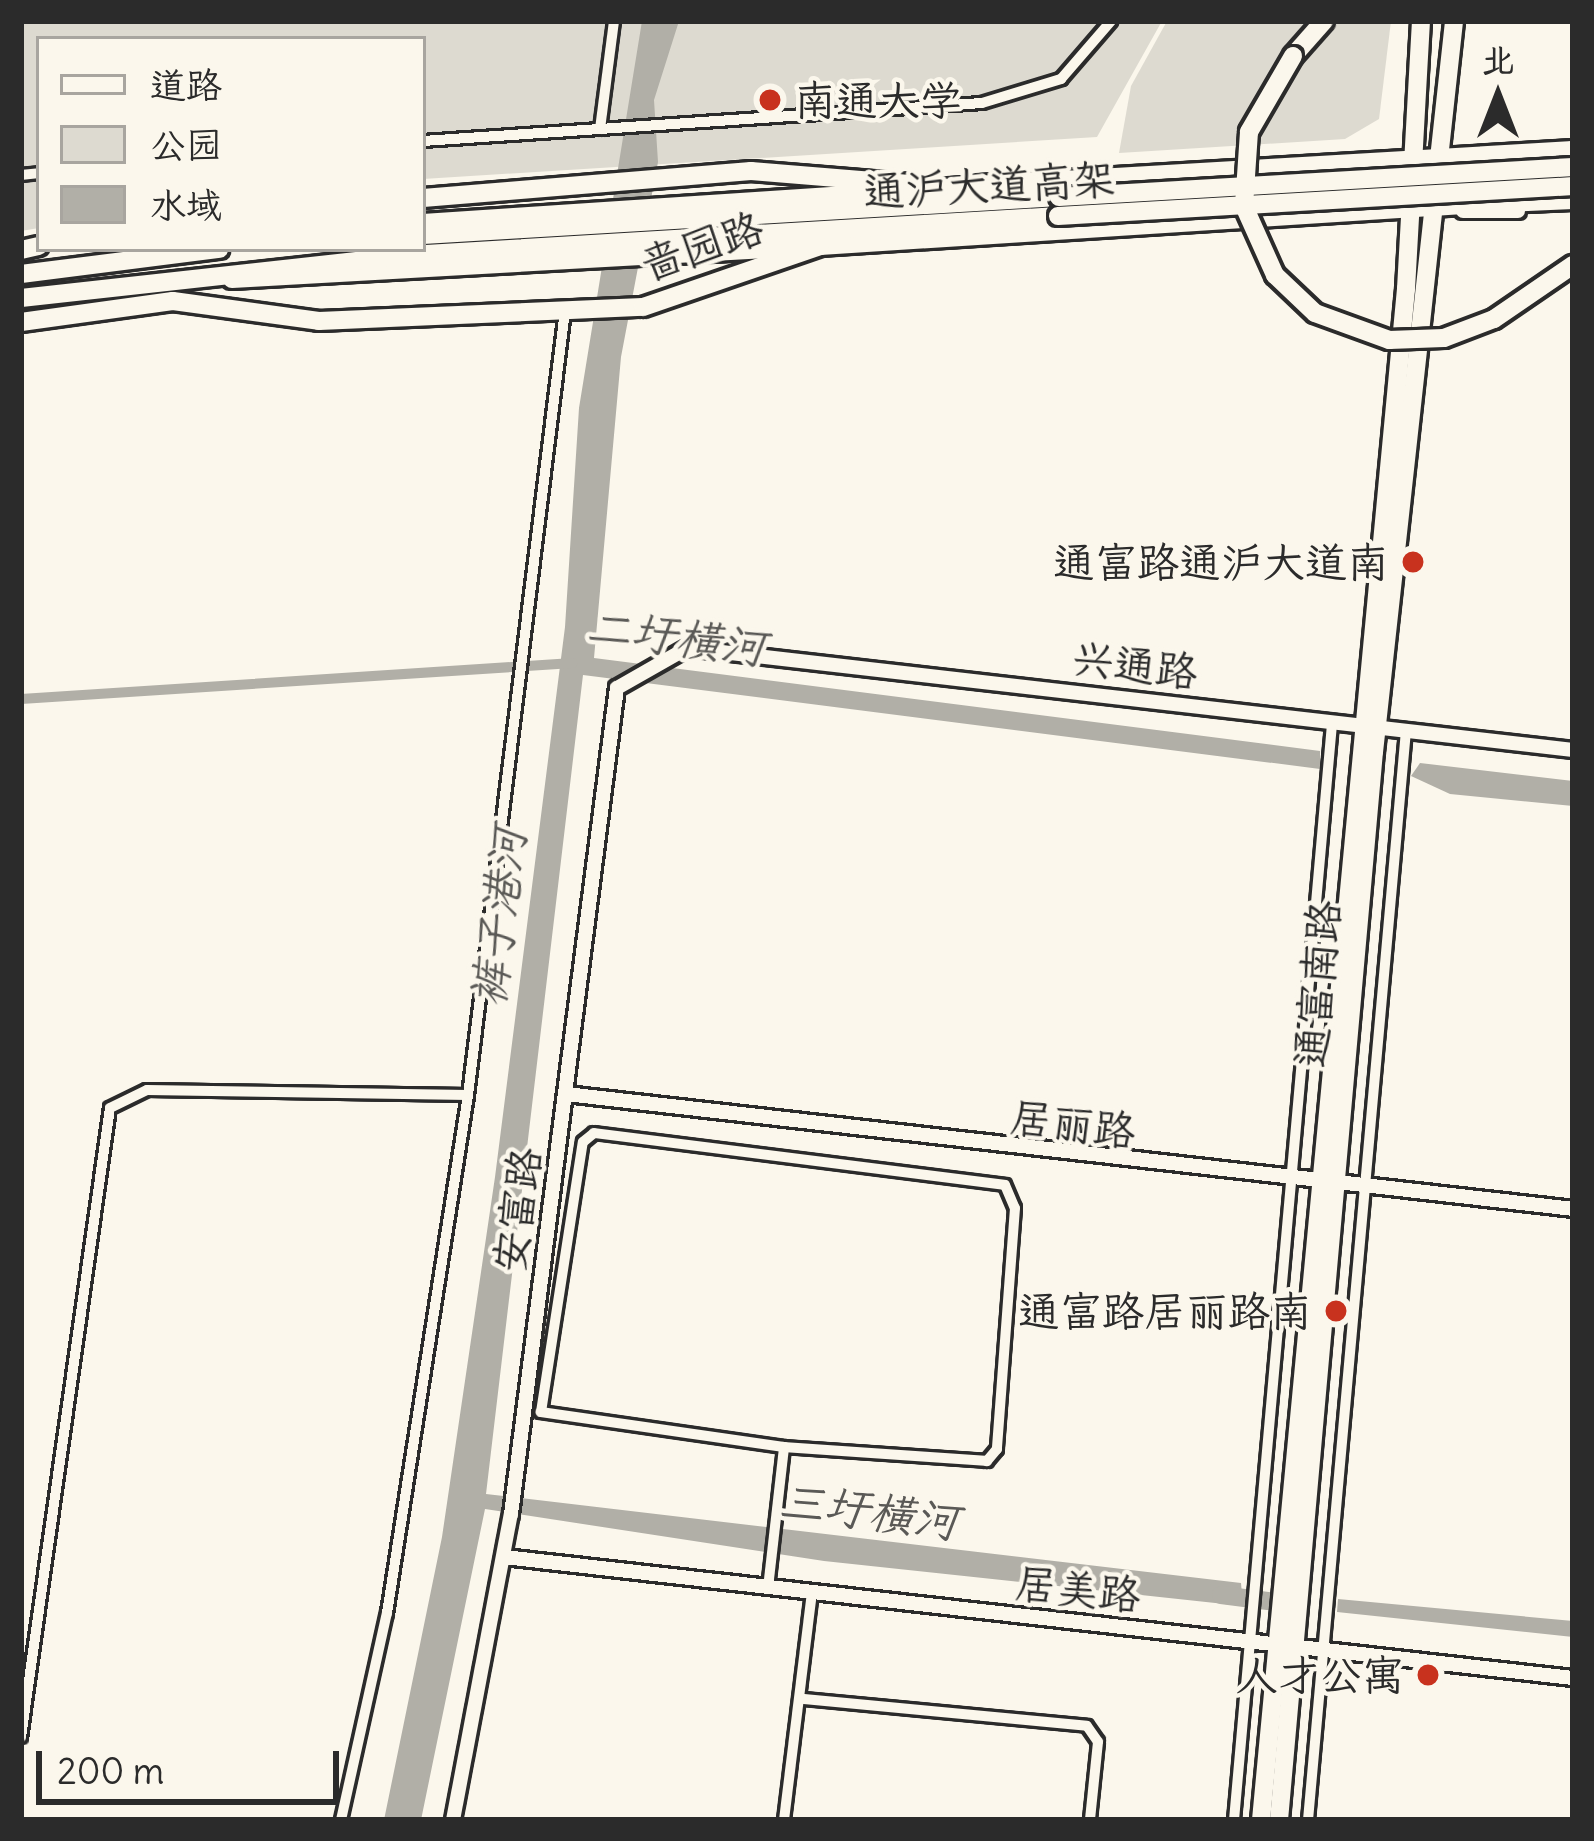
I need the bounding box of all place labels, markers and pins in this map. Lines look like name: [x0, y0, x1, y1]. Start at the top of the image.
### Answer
place label: 南通大学: [794, 75, 962, 125]
marker: 南通大学: [757, 87, 783, 113]
place label: 通富路通沪大道南: [1053, 537, 1389, 587]
marker: 通富路通沪大道南: [1400, 549, 1426, 575]
place label: 通富路居丽路南: [1018, 1286, 1312, 1336]
marker: 通富路居丽路南: [1323, 1298, 1349, 1324]
place label: 人才公寓: [1236, 1650, 1404, 1700]
marker: 人才公寓: [1415, 1662, 1441, 1688]

